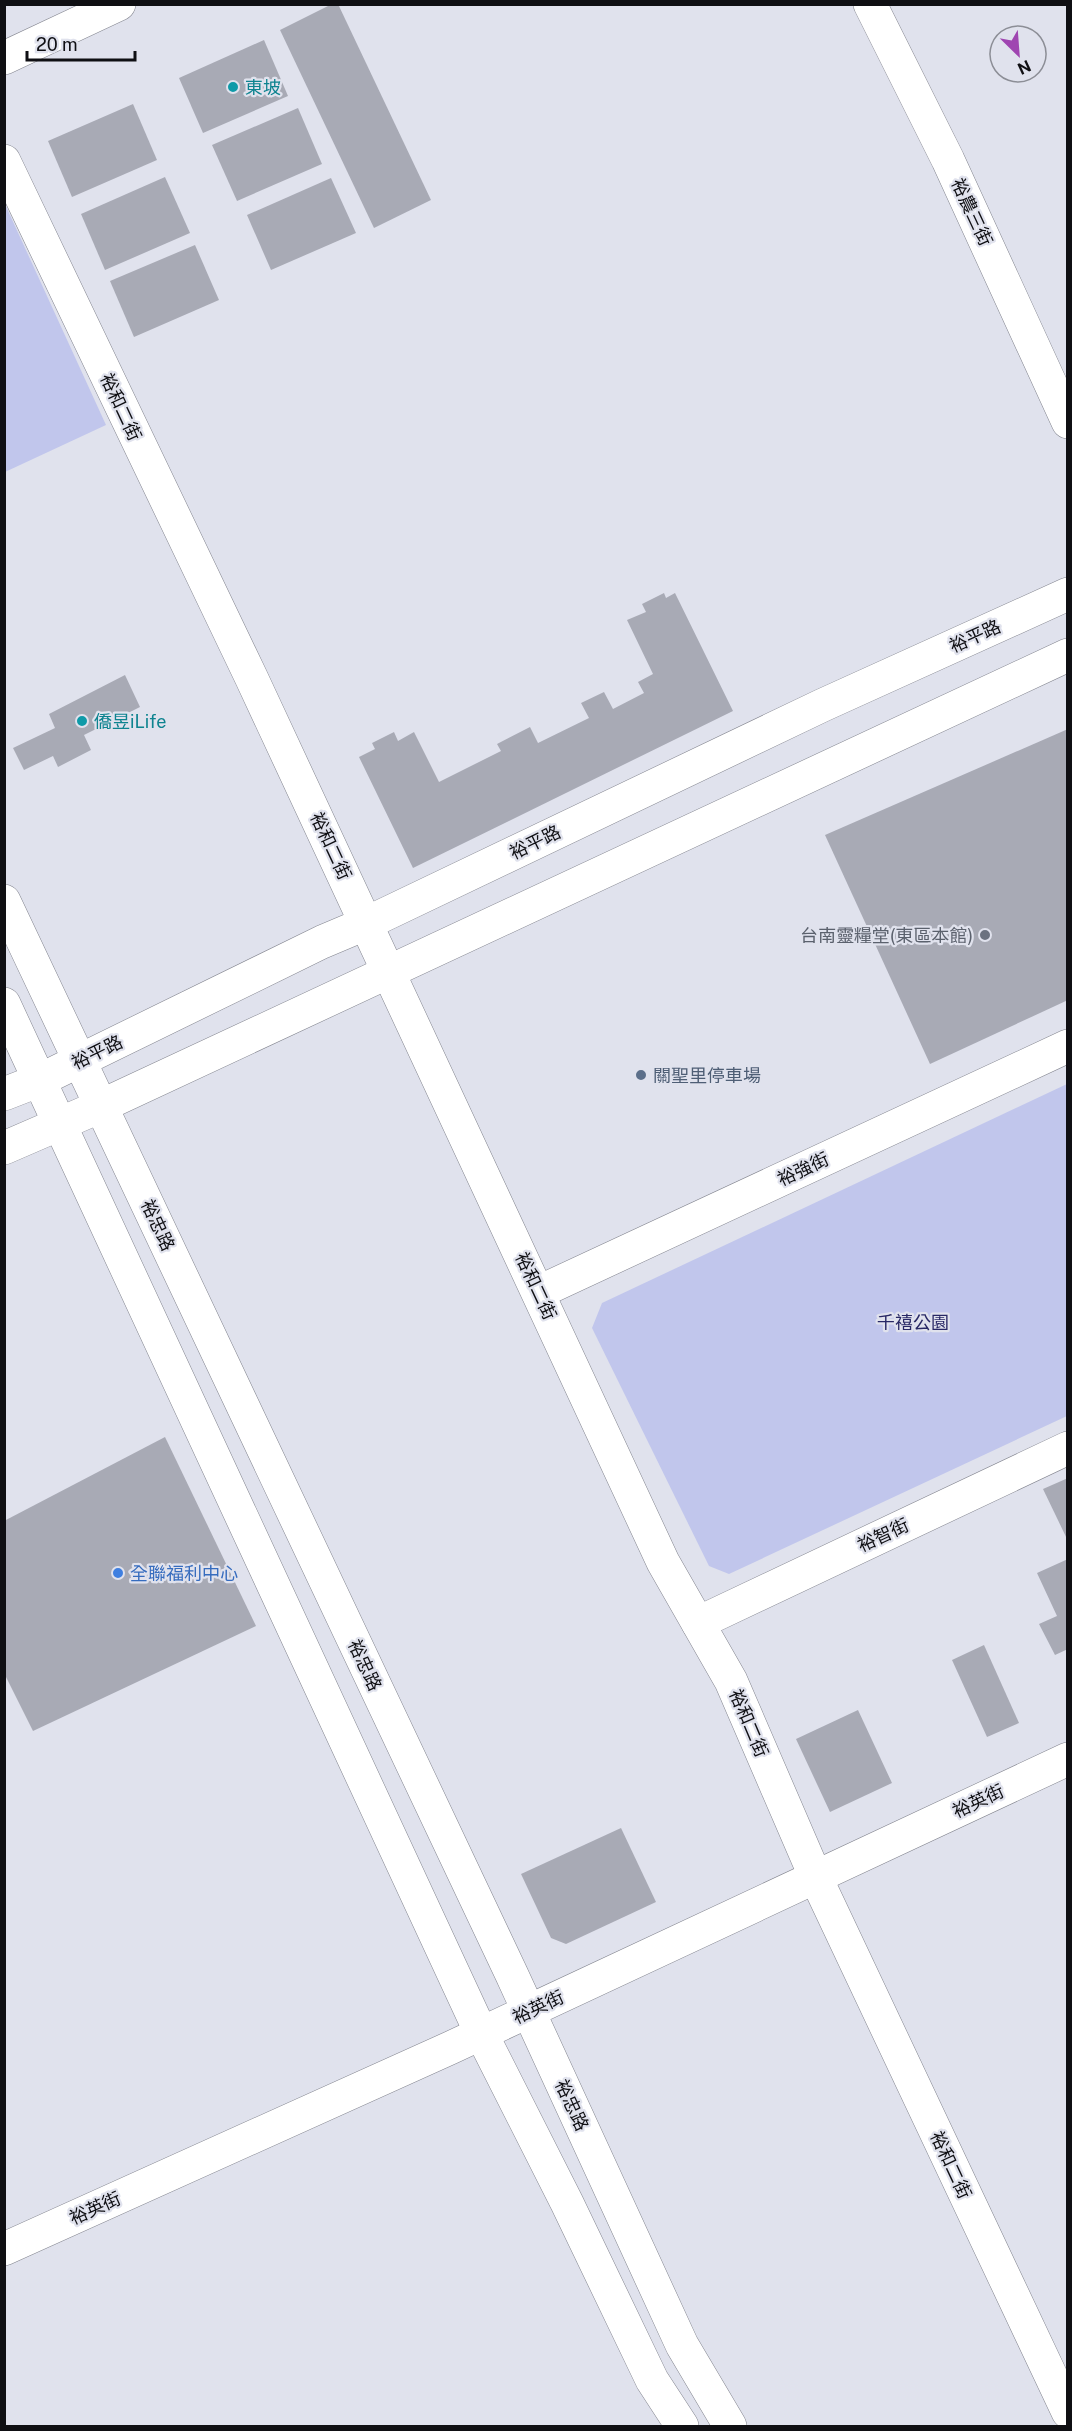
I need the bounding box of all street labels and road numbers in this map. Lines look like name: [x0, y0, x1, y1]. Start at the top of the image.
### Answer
street label: 裕農三街: [947, 175, 997, 249]
street label: 裕和二街: [96, 370, 146, 444]
street label: 裕平路: [946, 615, 1004, 657]
street label: 裕和二街: [306, 809, 356, 883]
street label: 裕平路: [506, 821, 564, 863]
street label: 裕平路: [68, 1031, 126, 1073]
street label: 裕強街: [774, 1148, 832, 1190]
street label: 裕忠路: [137, 1196, 179, 1254]
street label: 裕和二街: [511, 1249, 561, 1323]
street label: 裕智街: [854, 1514, 912, 1556]
street label: 裕忠路: [344, 1636, 386, 1694]
street label: 裕和二街: [725, 1686, 773, 1760]
street label: 裕英街: [949, 1780, 1007, 1822]
street label: 裕英街: [509, 1986, 567, 2028]
street label: 裕忠路: [551, 2076, 593, 2134]
street label: 裕和二街: [926, 2128, 976, 2202]
street label: 裕英街: [66, 2187, 124, 2229]

